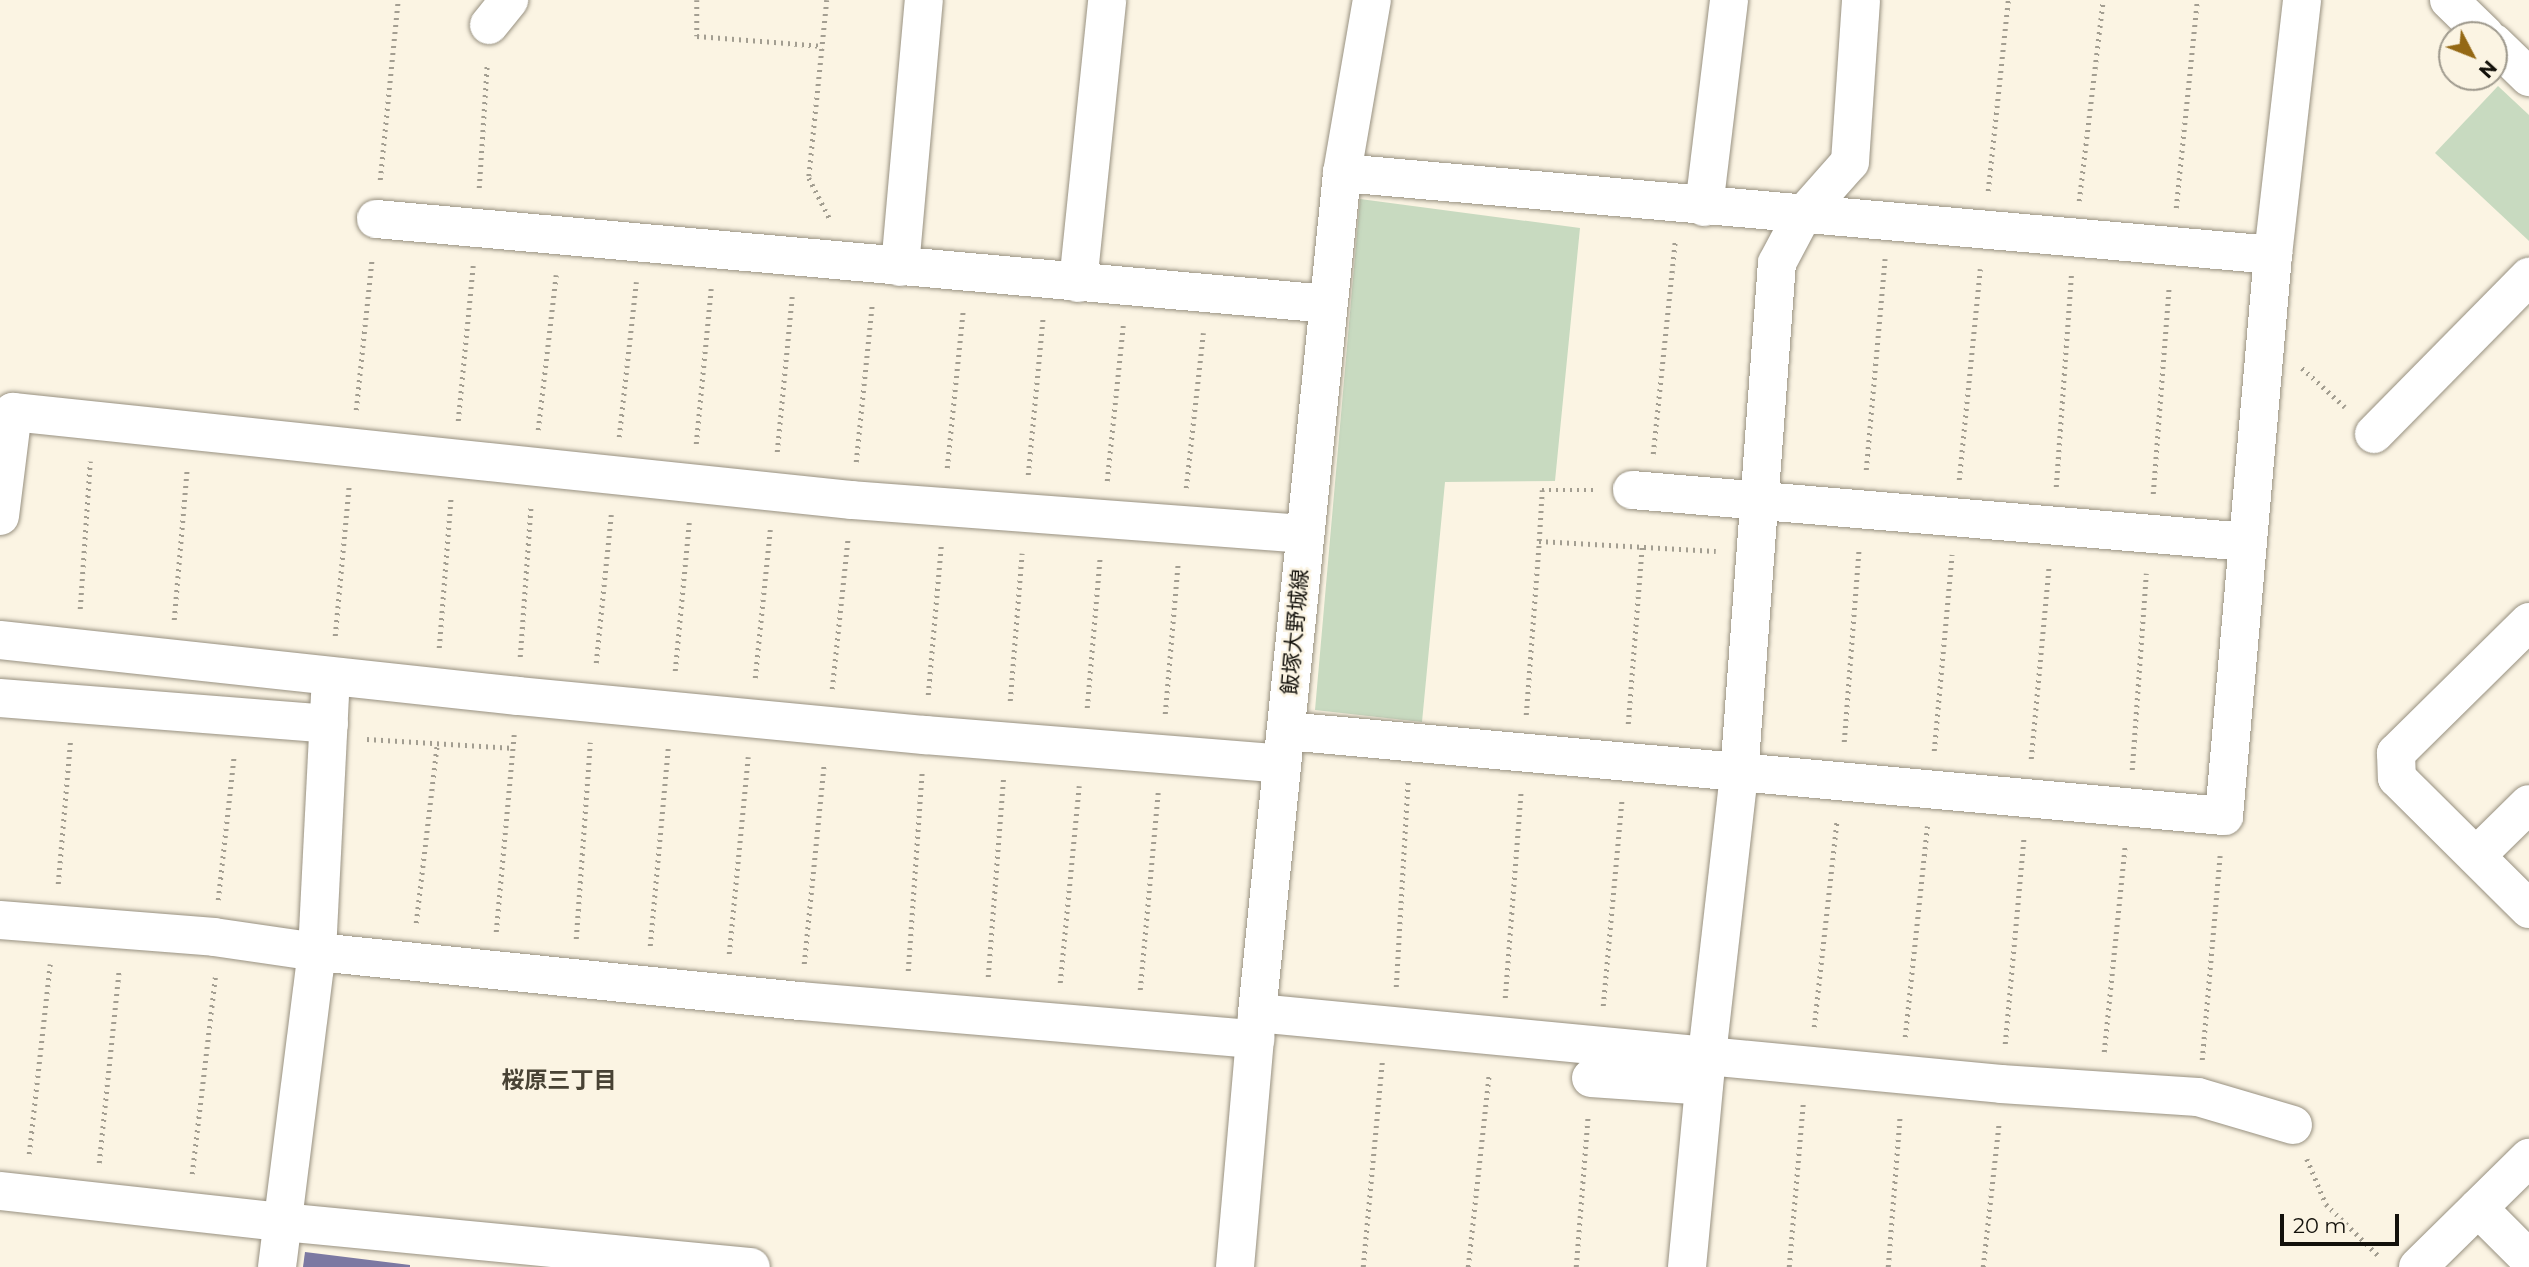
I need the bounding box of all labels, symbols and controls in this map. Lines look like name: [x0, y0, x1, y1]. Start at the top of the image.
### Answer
north arrow: [2438, 21, 2508, 91]
text: N: [2474, 56, 2501, 82]
street label: 飯塚大野城線: [1277, 568, 1313, 696]
district label: 桜原三丁目: [502, 1066, 616, 1094]
scale bar: [2284, 1200, 2403, 1244]
text: 20 m: [2293, 1213, 2347, 1238]

